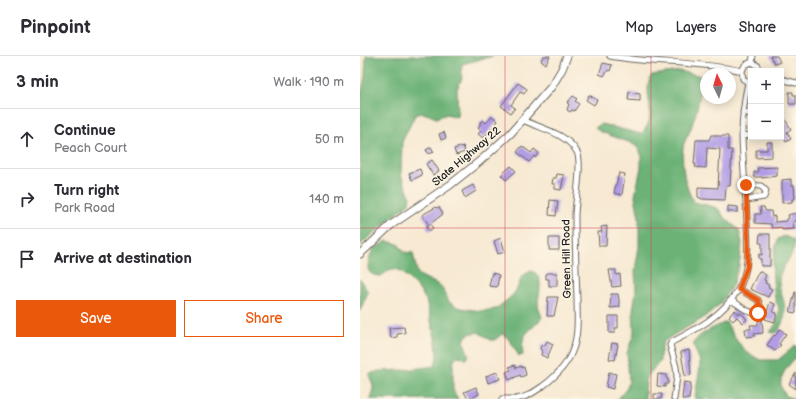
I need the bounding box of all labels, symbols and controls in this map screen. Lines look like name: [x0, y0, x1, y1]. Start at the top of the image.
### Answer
text: Pinpoint: [20, 16, 91, 39]
text: Map: [625, 19, 653, 36]
text: Layers: [675, 19, 717, 36]
text: Share: [739, 19, 776, 36]
north arrow: [700, 68, 736, 104]
map controls: [748, 68, 784, 140]
button: +: [748, 68, 784, 104]
text: 3 min: [16, 72, 59, 92]
text: Walk · 190 m: [273, 74, 344, 90]
button: −: [748, 104, 784, 140]
text: Continue: [54, 121, 116, 140]
street label: State Highway 22: [430, 124, 504, 189]
icon: ahead: [16, 128, 38, 150]
text: 50 m: [315, 131, 344, 147]
text: Peach Court: [54, 140, 127, 156]
route end: [737, 176, 755, 194]
text: Turn right: [54, 181, 119, 200]
icon: right: [16, 188, 38, 210]
text: 140 m: [309, 191, 344, 207]
text: Park Road: [54, 200, 115, 216]
street label: Green Hill Road: [559, 219, 574, 299]
icon: arrive: [16, 248, 38, 270]
text: Arrive at destination: [54, 249, 192, 268]
button: Save: [16, 300, 176, 337]
button: Share: [184, 300, 344, 337]
route start: [749, 304, 767, 322]

